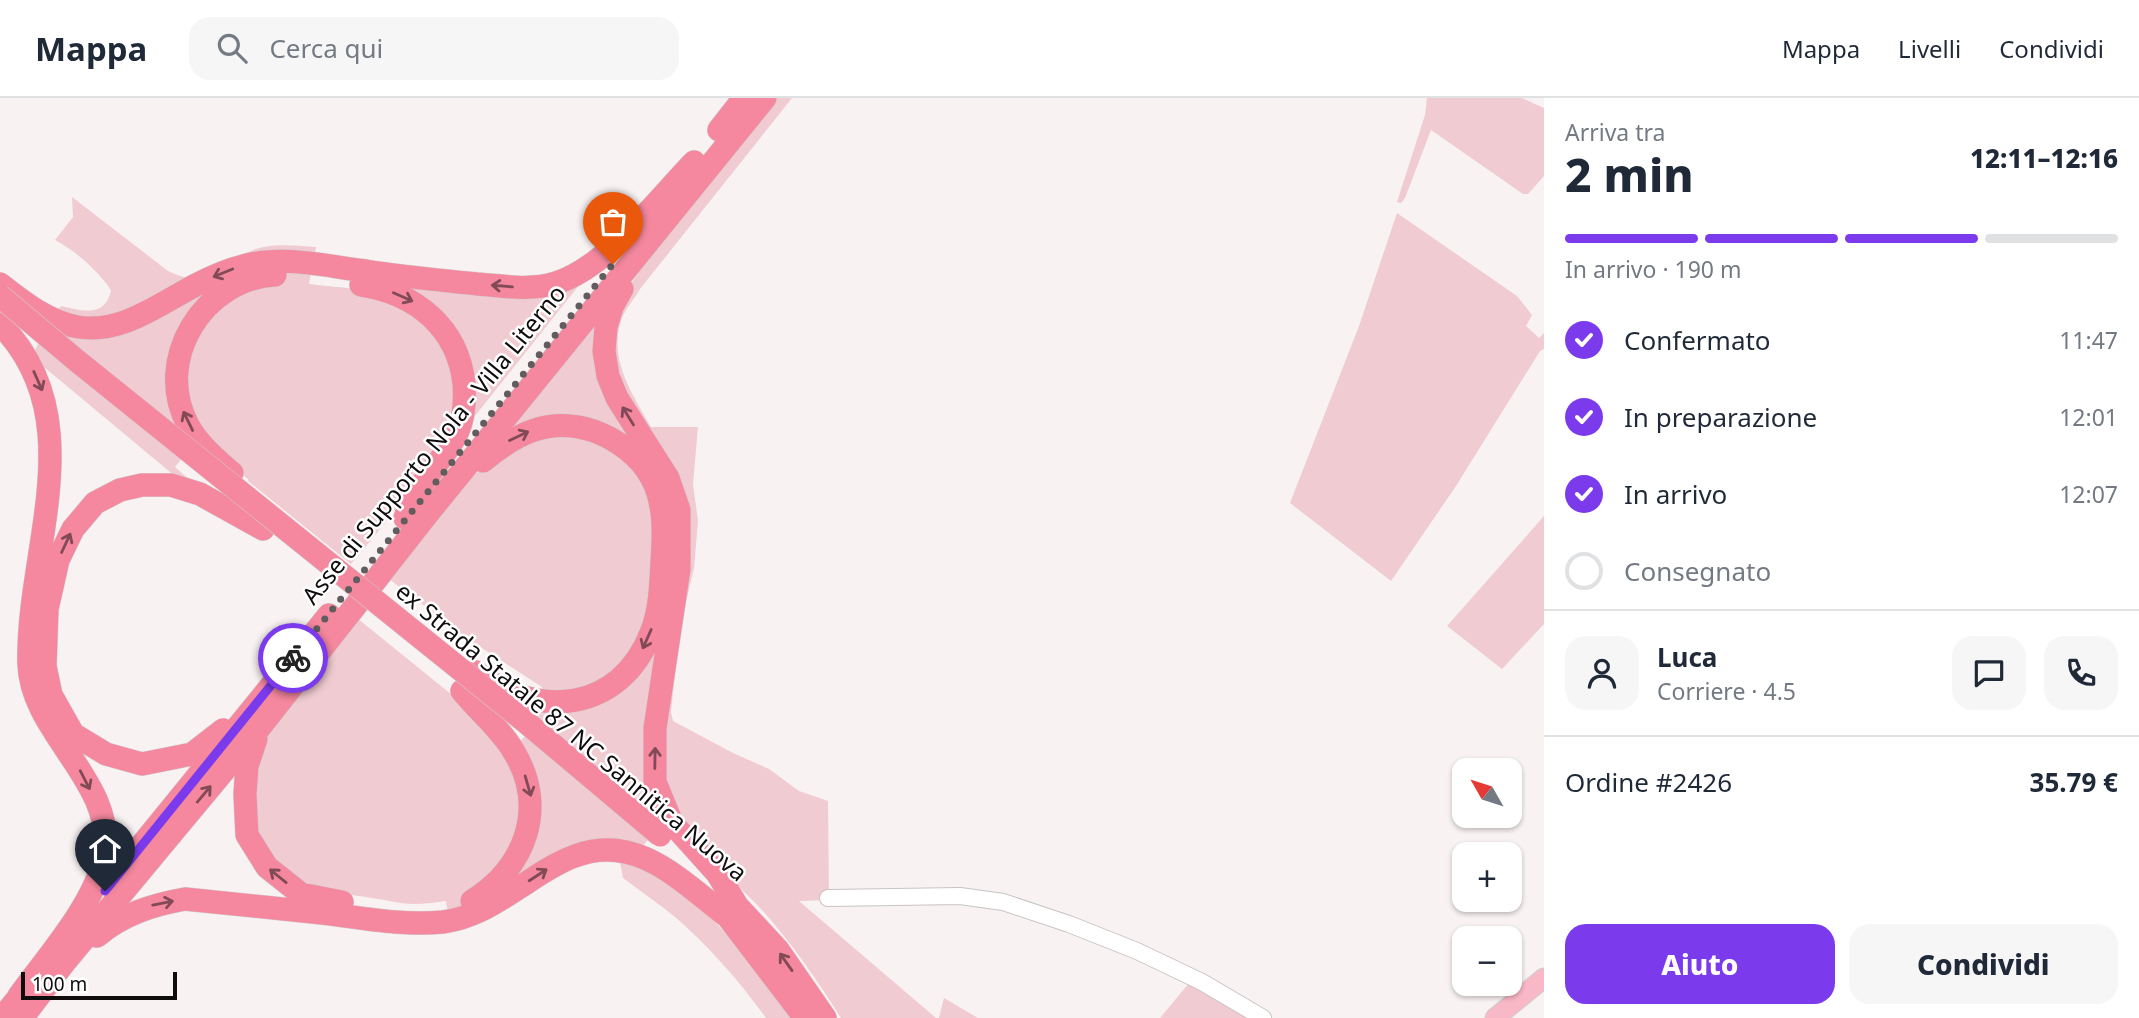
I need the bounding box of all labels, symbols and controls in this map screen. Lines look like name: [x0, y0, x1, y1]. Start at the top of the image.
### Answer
search box: [189, 17, 679, 80]
text: Mappa: [35, 26, 147, 71]
icon: search: [213, 29, 251, 67]
text: Cerca qui: [269, 30, 383, 66]
text: Mappa: [1782, 32, 1860, 65]
text: Livelli: [1898, 32, 1961, 65]
text: Condividi: [1999, 32, 2104, 65]
text: Arriva tra: [1565, 116, 1665, 148]
text: 12:11–12:16: [1970, 140, 2118, 176]
text: 2 min: [1565, 143, 1694, 205]
pin: [583, 192, 643, 264]
icon: bag: [594, 203, 632, 241]
text: In arrivo · 190 m: [1565, 253, 1742, 285]
one-way arrow: [212, 268, 234, 281]
street label: Asse di Supporto Nola - Villa Literno: [294, 277, 572, 611]
one-way arrow: [491, 279, 514, 292]
one-way arrow: [392, 291, 413, 304]
icon: check: [1565, 321, 1603, 359]
text: Confermato: [1624, 322, 1771, 358]
text: 11:47: [2059, 324, 2118, 356]
one-way arrow: [32, 369, 45, 391]
icon: check: [1565, 398, 1603, 436]
text: In preparazione: [1624, 399, 1817, 435]
text: 12:01: [2059, 401, 2118, 433]
one-way arrow: [621, 406, 635, 426]
one-way arrow: [180, 412, 194, 432]
one-way arrow: [508, 429, 529, 442]
icon: check: [1565, 475, 1603, 513]
text: In arrivo: [1624, 476, 1727, 512]
text: 12:07: [2059, 478, 2118, 510]
one-way arrow: [59, 533, 73, 554]
text: Consegnato: [1624, 553, 1771, 589]
street label: ex Strada Statale 87 NC Sannitica Nuova: [389, 574, 755, 888]
courier: [258, 623, 328, 693]
one-way arrow: [640, 628, 654, 649]
button: person: [1565, 636, 1639, 710]
button: chat: [1952, 636, 2026, 710]
button: phone: [2044, 636, 2118, 710]
icon: bike: [274, 639, 312, 677]
text: Luca: [1657, 639, 1717, 675]
text: Corriere · 4.5: [1657, 675, 1796, 707]
one-way arrow: [648, 747, 662, 770]
north arrow: [1452, 758, 1522, 828]
map controls: [1452, 758, 1522, 996]
text: Ordine #2426: [1565, 764, 1732, 800]
text: 35.79 €: [2030, 764, 2118, 800]
one-way arrow: [79, 769, 93, 790]
one-way arrow: [522, 774, 535, 796]
one-way arrow: [196, 785, 212, 803]
pin: [75, 819, 135, 891]
icon: home: [86, 830, 124, 868]
button: +: [1452, 842, 1522, 912]
one-way arrow: [270, 868, 288, 884]
one-way arrow: [528, 868, 548, 882]
one-way arrow: [152, 896, 174, 910]
button: Aiuto: [1565, 924, 1835, 1004]
button: Condividi: [1849, 924, 2118, 1004]
button: −: [1452, 926, 1522, 996]
one-way arrow: [779, 953, 794, 972]
scale bar: [21, 969, 177, 1001]
text: 100 m: [32, 971, 87, 997]

